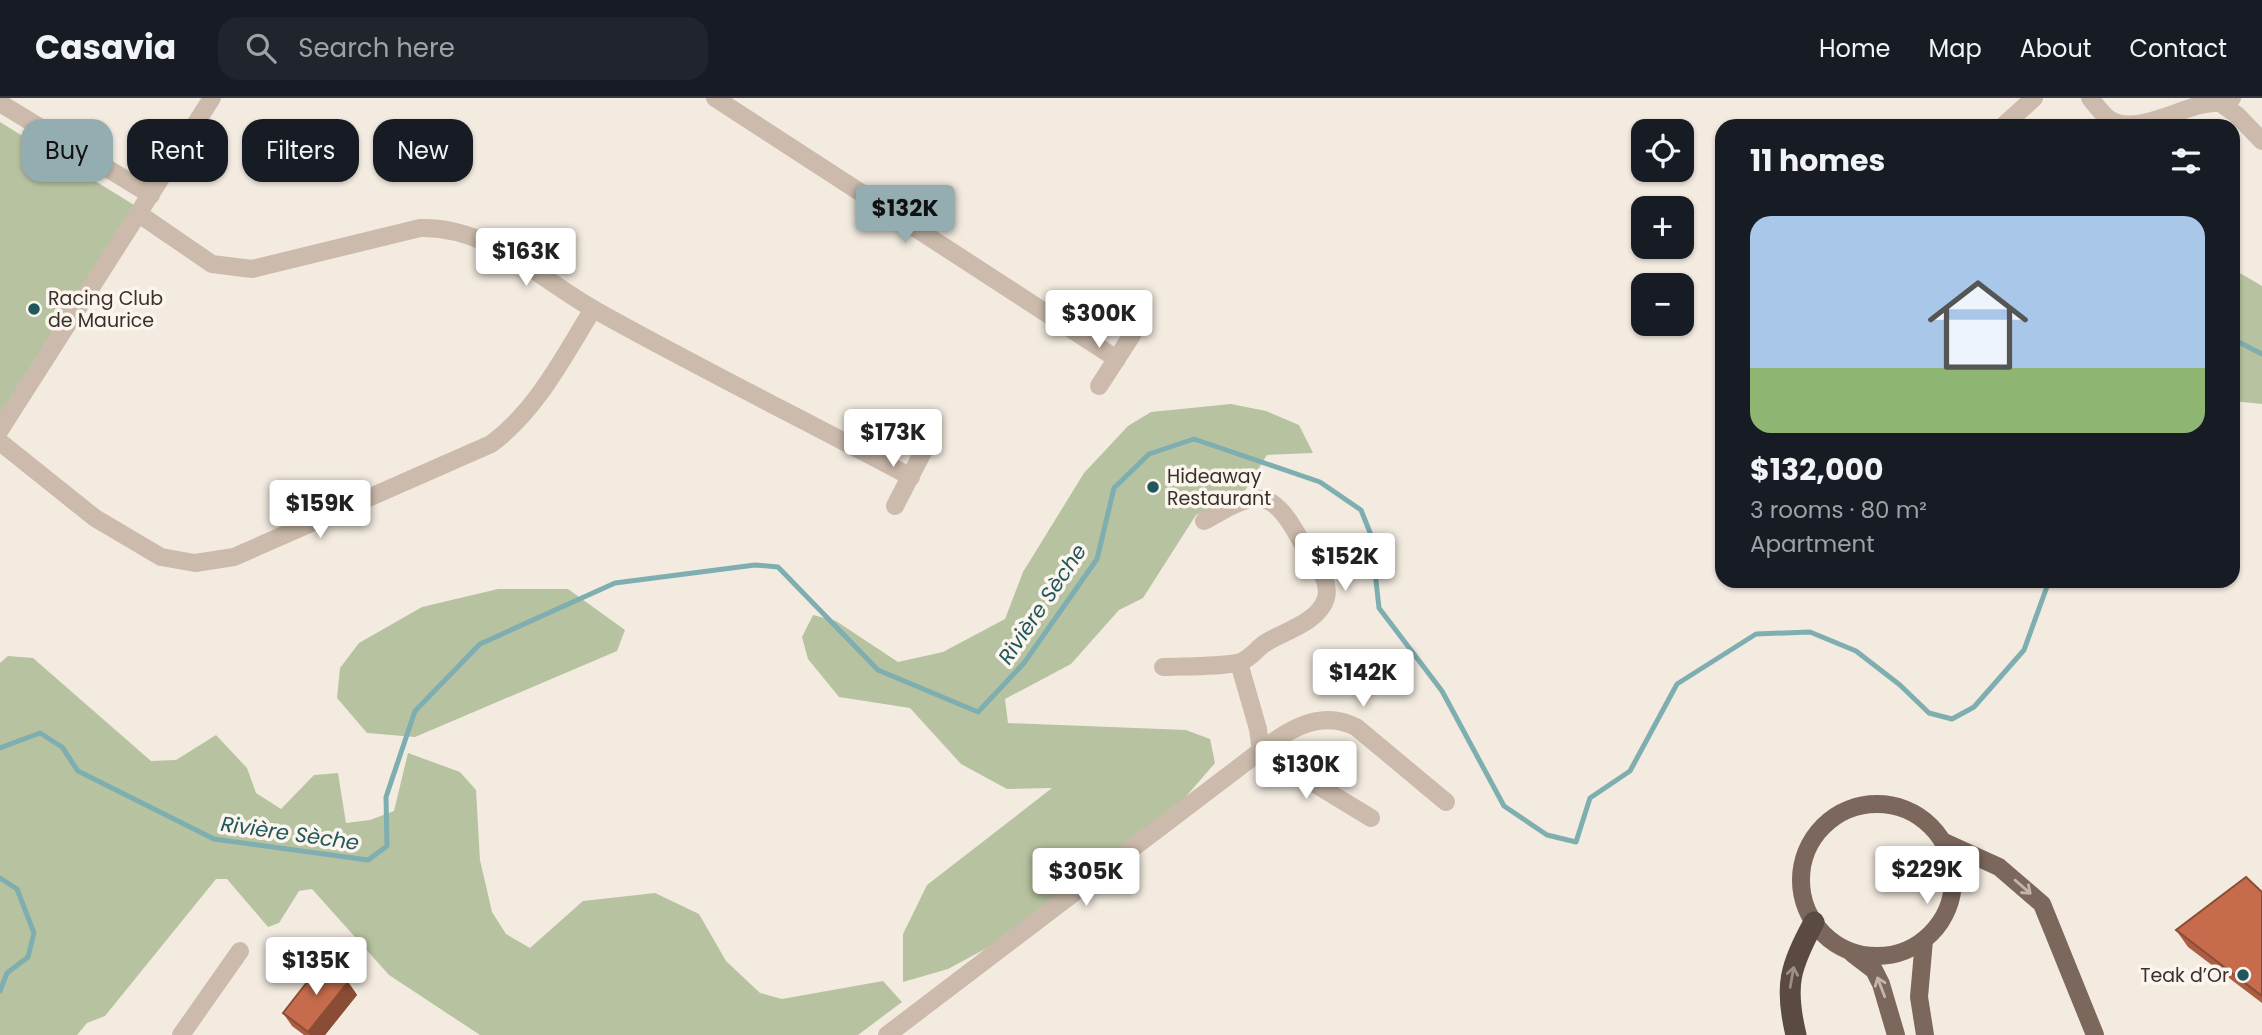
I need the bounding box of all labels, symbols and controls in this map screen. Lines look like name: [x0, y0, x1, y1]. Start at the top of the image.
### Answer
search box: [218, 17, 708, 80]
text: Casavia: [35, 24, 176, 71]
icon: search: [242, 29, 280, 67]
text: Search here: [298, 30, 455, 66]
text: Home: [1819, 32, 1891, 65]
text: Map: [1929, 32, 1982, 65]
text: About: [2020, 32, 2091, 65]
text: Contact: [2129, 32, 2227, 65]
chip: Buy: [21, 119, 113, 182]
chip: Rent: [127, 119, 228, 182]
chip: Filters: [242, 119, 359, 182]
chip: New: [373, 119, 473, 182]
map controls: [1631, 119, 1694, 336]
button: locate: [1631, 119, 1694, 182]
text: 11 homes: [1750, 139, 1885, 182]
icon: filters: [2167, 142, 2205, 180]
pin: $132K: [856, 186, 954, 245]
text: $132K: [872, 192, 938, 224]
button: +: [1631, 196, 1694, 259]
pin: $163K: [477, 228, 575, 288]
text: $163K: [492, 235, 560, 267]
icon: home: [1915, 262, 2041, 388]
button: −: [1631, 273, 1694, 336]
place label: Racing Club de Maurice: [48, 285, 163, 334]
pin: $300K: [1050, 290, 1148, 350]
text: $300K: [1061, 297, 1137, 329]
marker: Racing Club de Maurice: [26, 301, 42, 317]
pin: $173K: [844, 410, 942, 469]
text: $173K: [860, 416, 926, 448]
text: $132,000: [1750, 448, 1884, 491]
place label: Hideaway Restaurant: [1167, 463, 1271, 512]
marker: Hideaway Restaurant: [1145, 479, 1161, 495]
pin: $159K: [271, 480, 369, 540]
text: $159K: [286, 487, 354, 519]
text: 3 rooms · 80 m²: [1750, 494, 1927, 526]
text: Apartment: [1750, 528, 1875, 560]
pin: $152K: [1296, 533, 1394, 593]
water label: Rivière Sèche: [991, 538, 1093, 670]
text: $152K: [1311, 540, 1379, 572]
pin: $142K: [1314, 650, 1412, 709]
text: $142K: [1329, 656, 1397, 688]
pin: $130K: [1257, 742, 1355, 801]
text: $130K: [1272, 748, 1340, 780]
water label: Rivière Sèche: [219, 809, 361, 857]
pin: $229K: [1878, 846, 1976, 906]
pin: $305K: [1037, 848, 1135, 908]
text: $229K: [1891, 853, 1963, 885]
text: $305K: [1048, 855, 1124, 887]
one-way arrow: [2014, 879, 2032, 895]
pin: $135K: [267, 937, 365, 997]
text: $135K: [282, 944, 350, 976]
place label: Teak d’Or: [2140, 962, 2229, 989]
one-way arrow: [1786, 966, 1799, 989]
marker: Teak d’Or: [2235, 967, 2251, 983]
one-way arrow: [1874, 977, 1886, 999]

